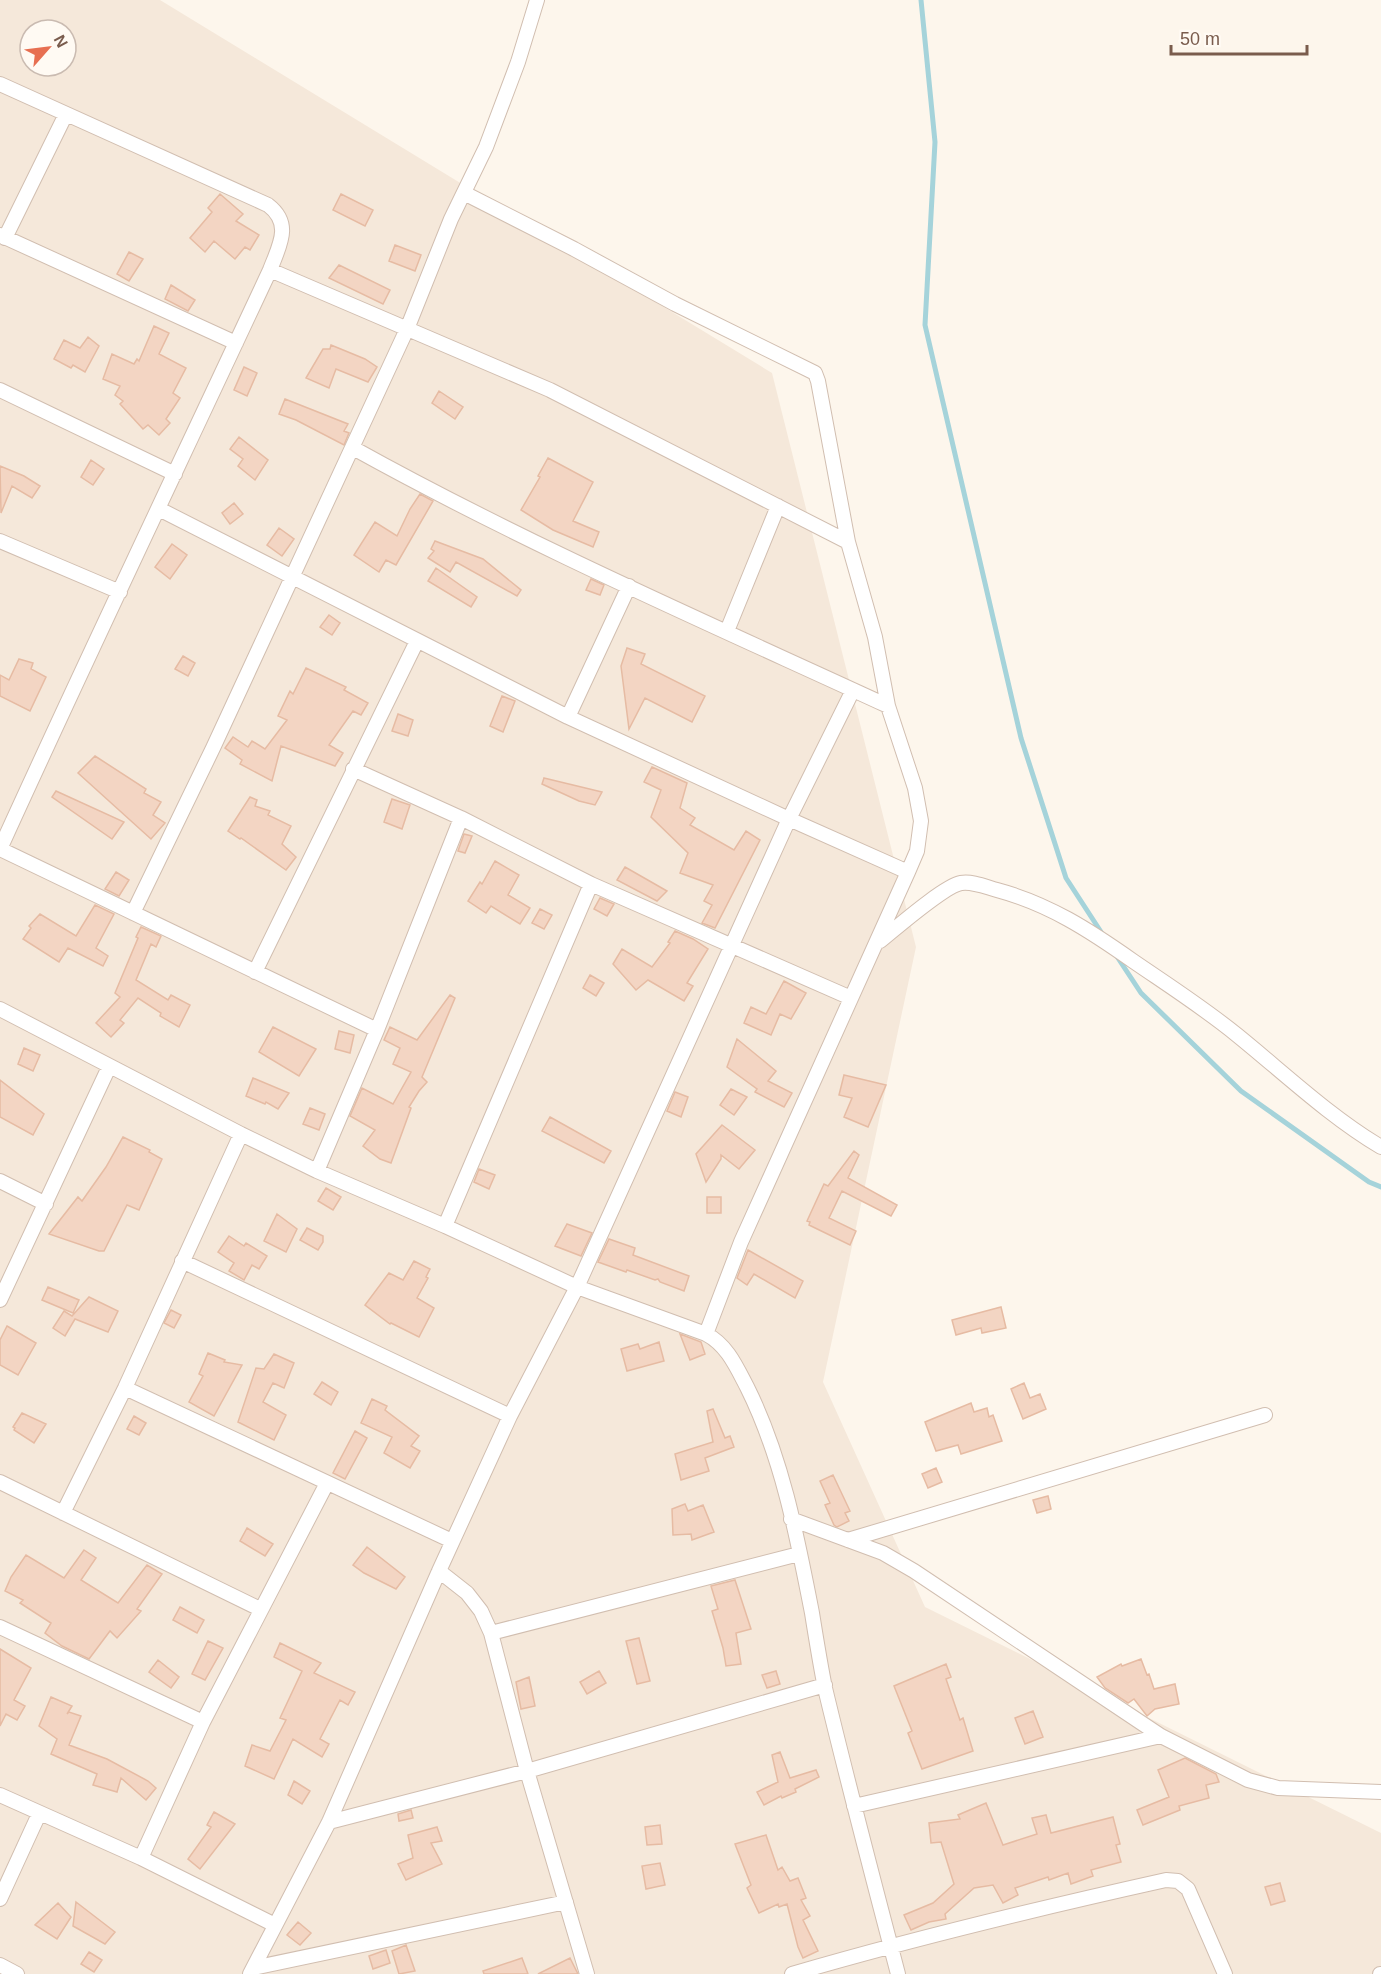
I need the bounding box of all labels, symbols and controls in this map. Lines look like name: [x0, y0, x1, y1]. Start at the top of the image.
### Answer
north arrow: [18, 18, 78, 78]
scale bar: [1171, 18, 1308, 56]
text: 50 m: [1180, 29, 1220, 49]
text: N: [51, 32, 71, 50]

